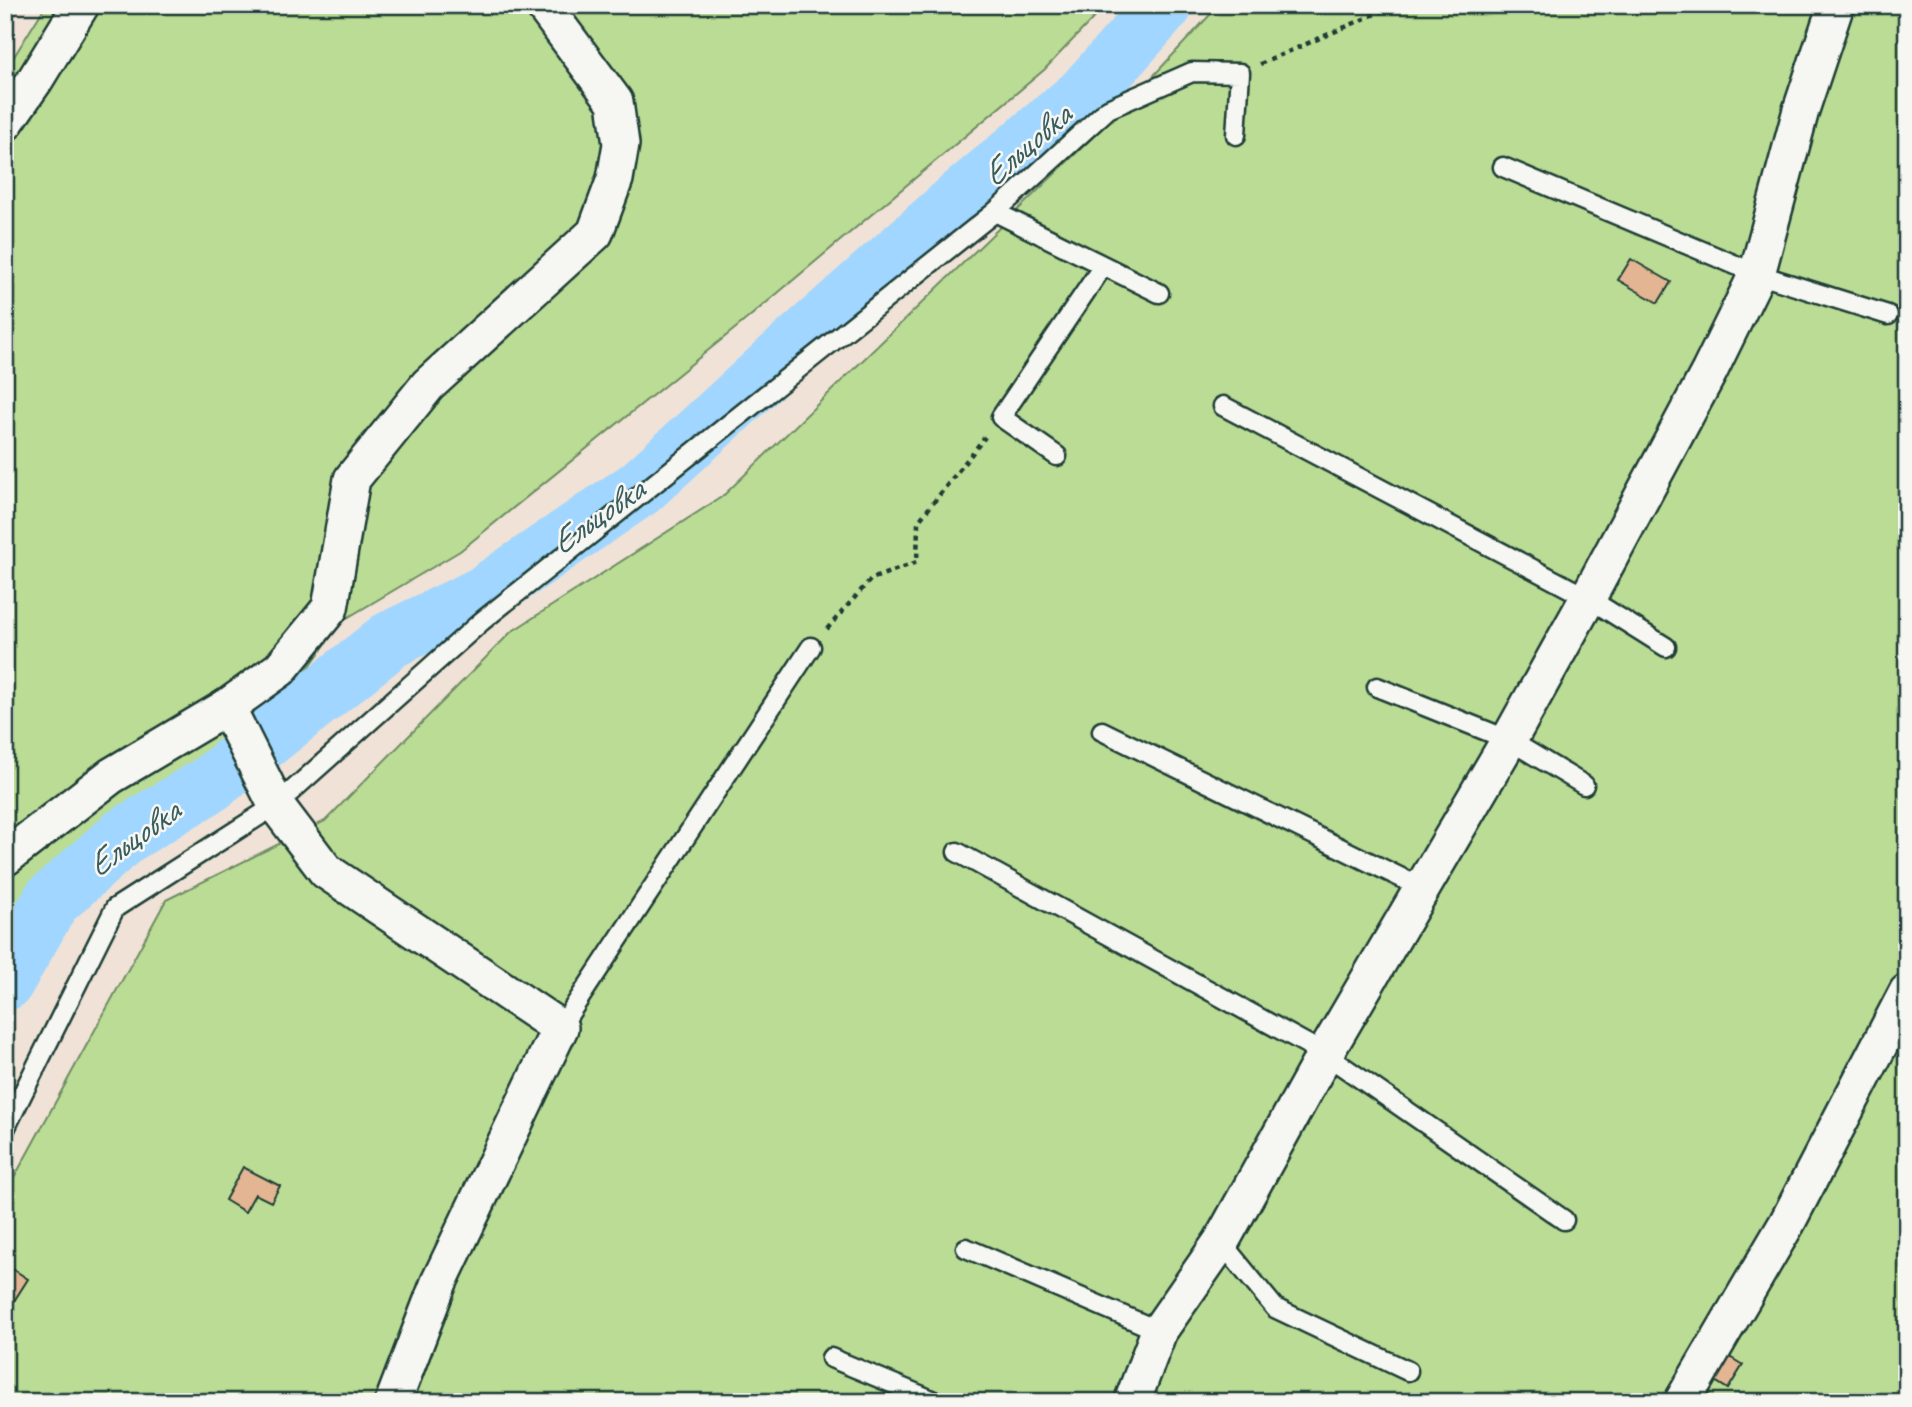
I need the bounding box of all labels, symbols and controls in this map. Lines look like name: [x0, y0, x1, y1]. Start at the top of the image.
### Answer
water label: Ельцовка: [972, 92, 1083, 196]
water label: Ельцовка: [541, 466, 655, 564]
water label: Ельцовка: [77, 787, 191, 887]

